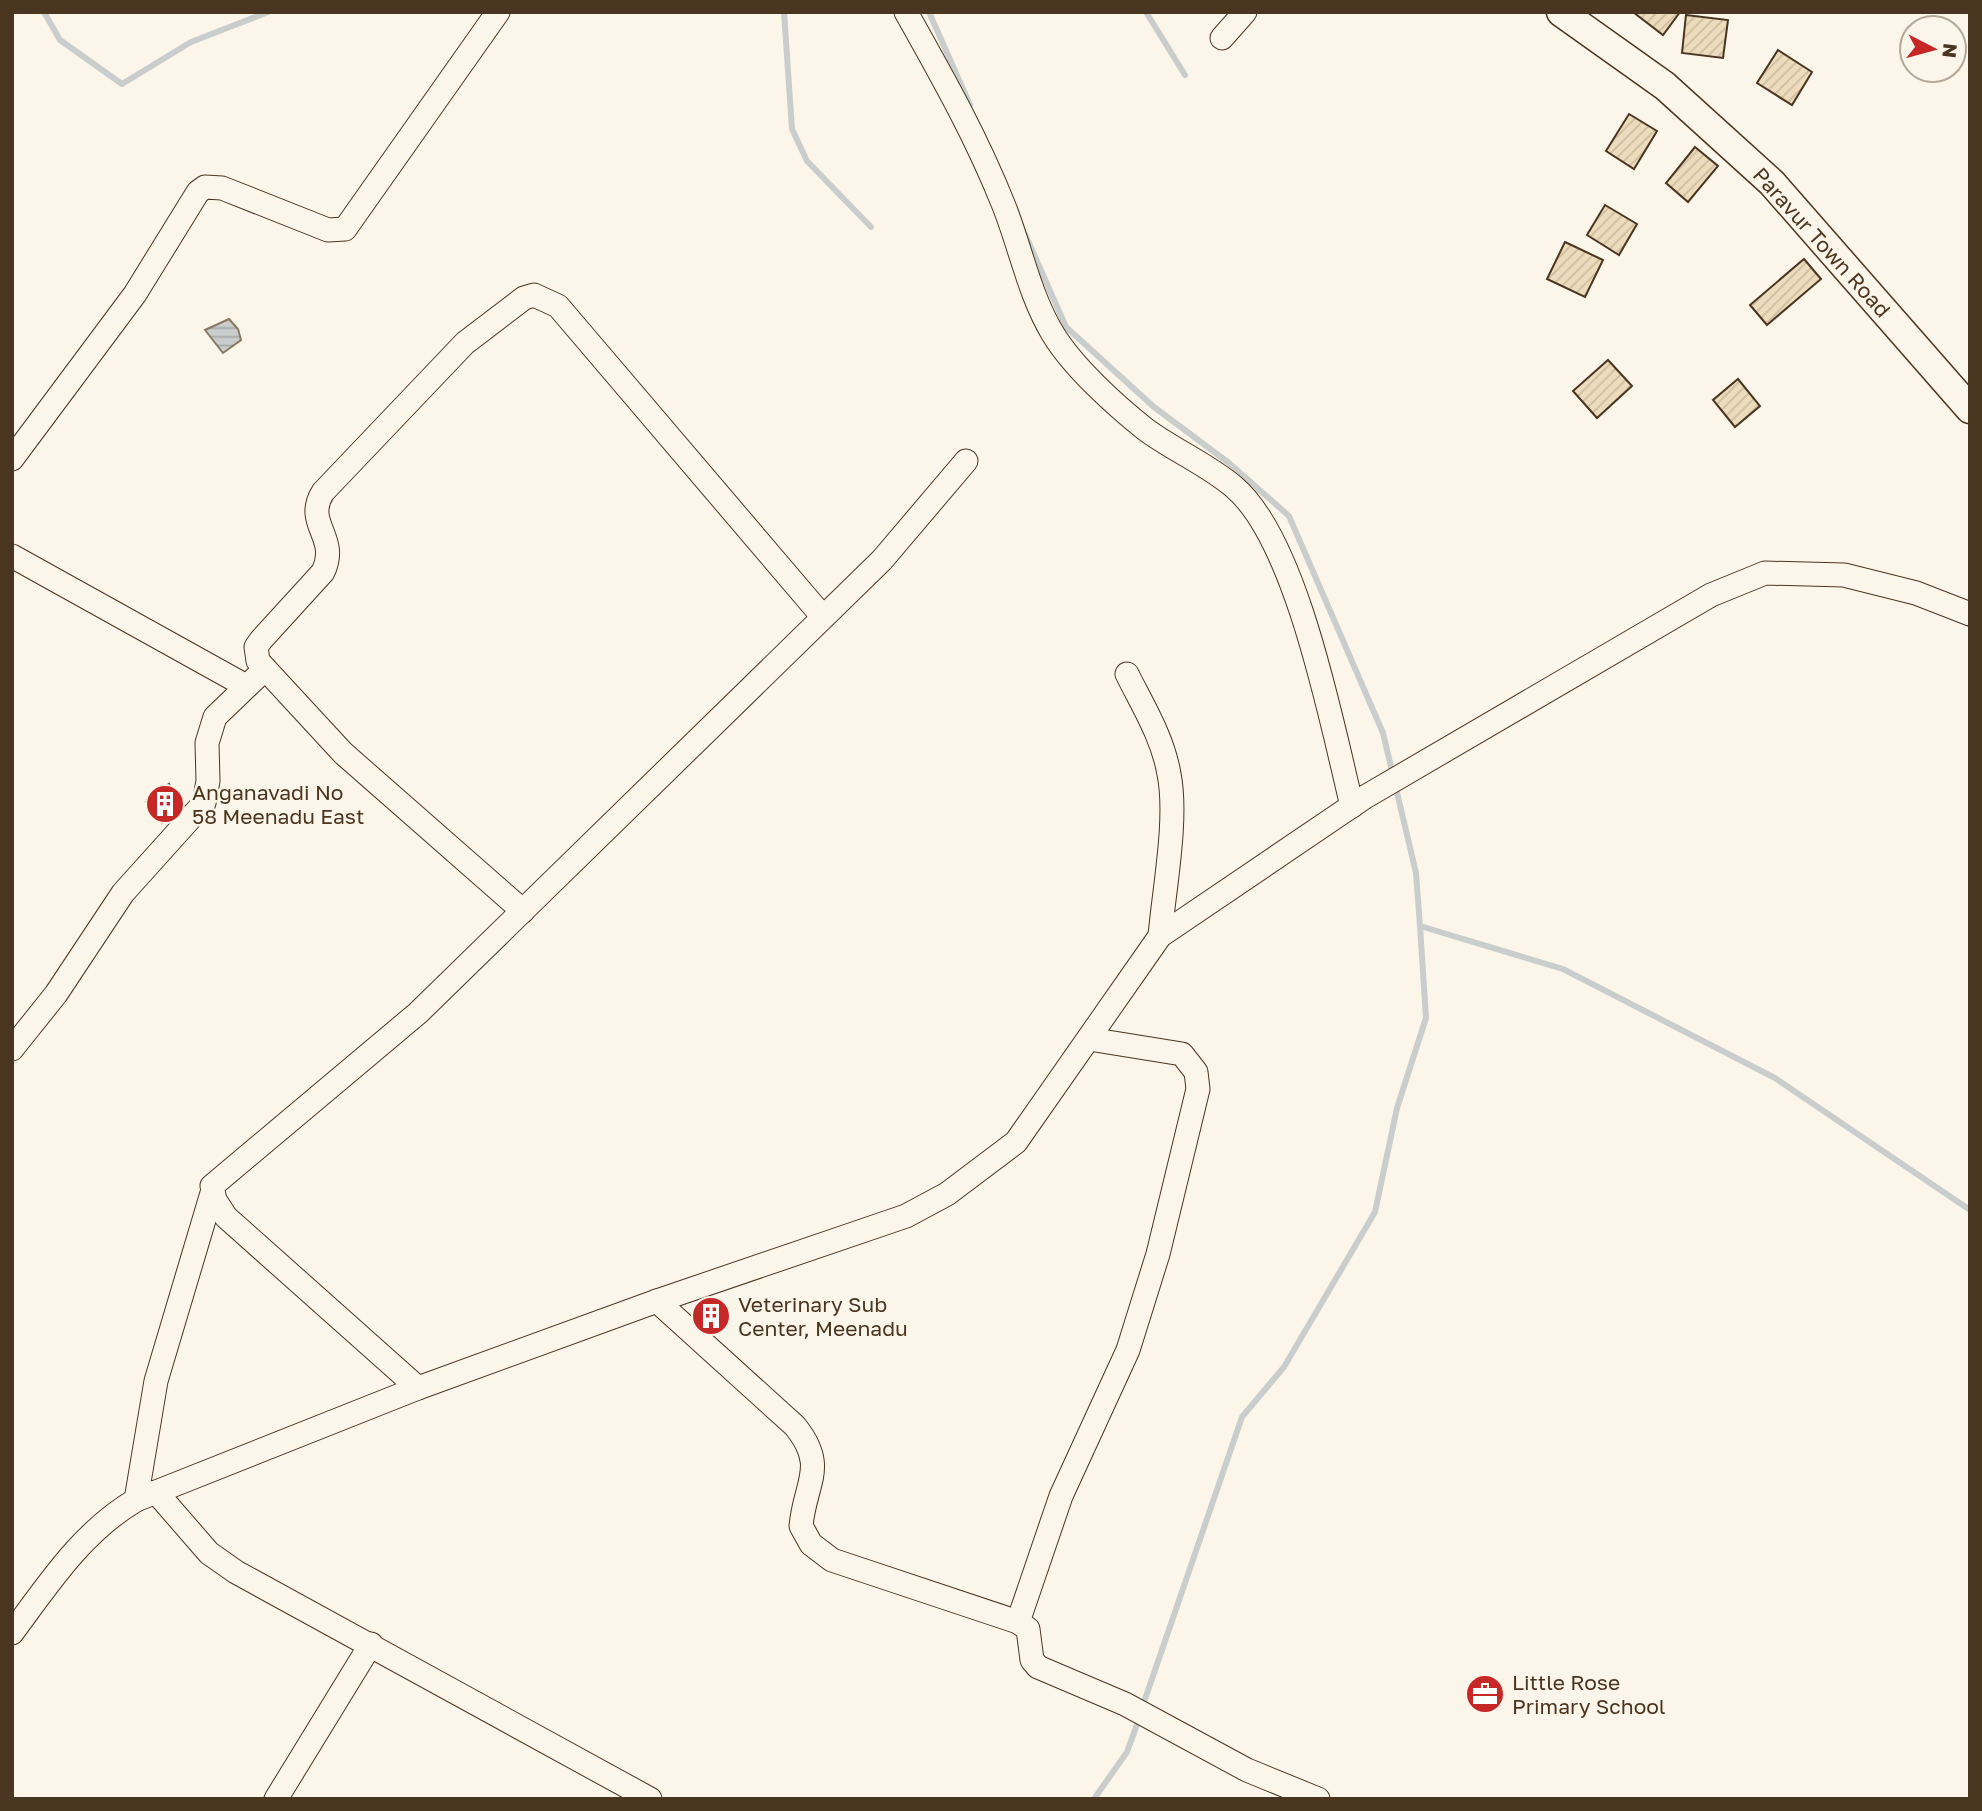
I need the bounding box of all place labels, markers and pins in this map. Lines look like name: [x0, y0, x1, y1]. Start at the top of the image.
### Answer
place label: Anganavadi No 58 Meenadu East: [192, 779, 364, 829]
building icon: Anganavadi No 58 Meenadu East: [144, 783, 186, 825]
place label: Veterinary Sub Center, Meenadu: [738, 1291, 908, 1341]
building icon: Veterinary Sub Center, Meenadu: [690, 1295, 732, 1337]
place label: Little Rose Primary School: [1512, 1669, 1666, 1719]
office icon: Little Rose Primary School: [1464, 1673, 1506, 1715]

